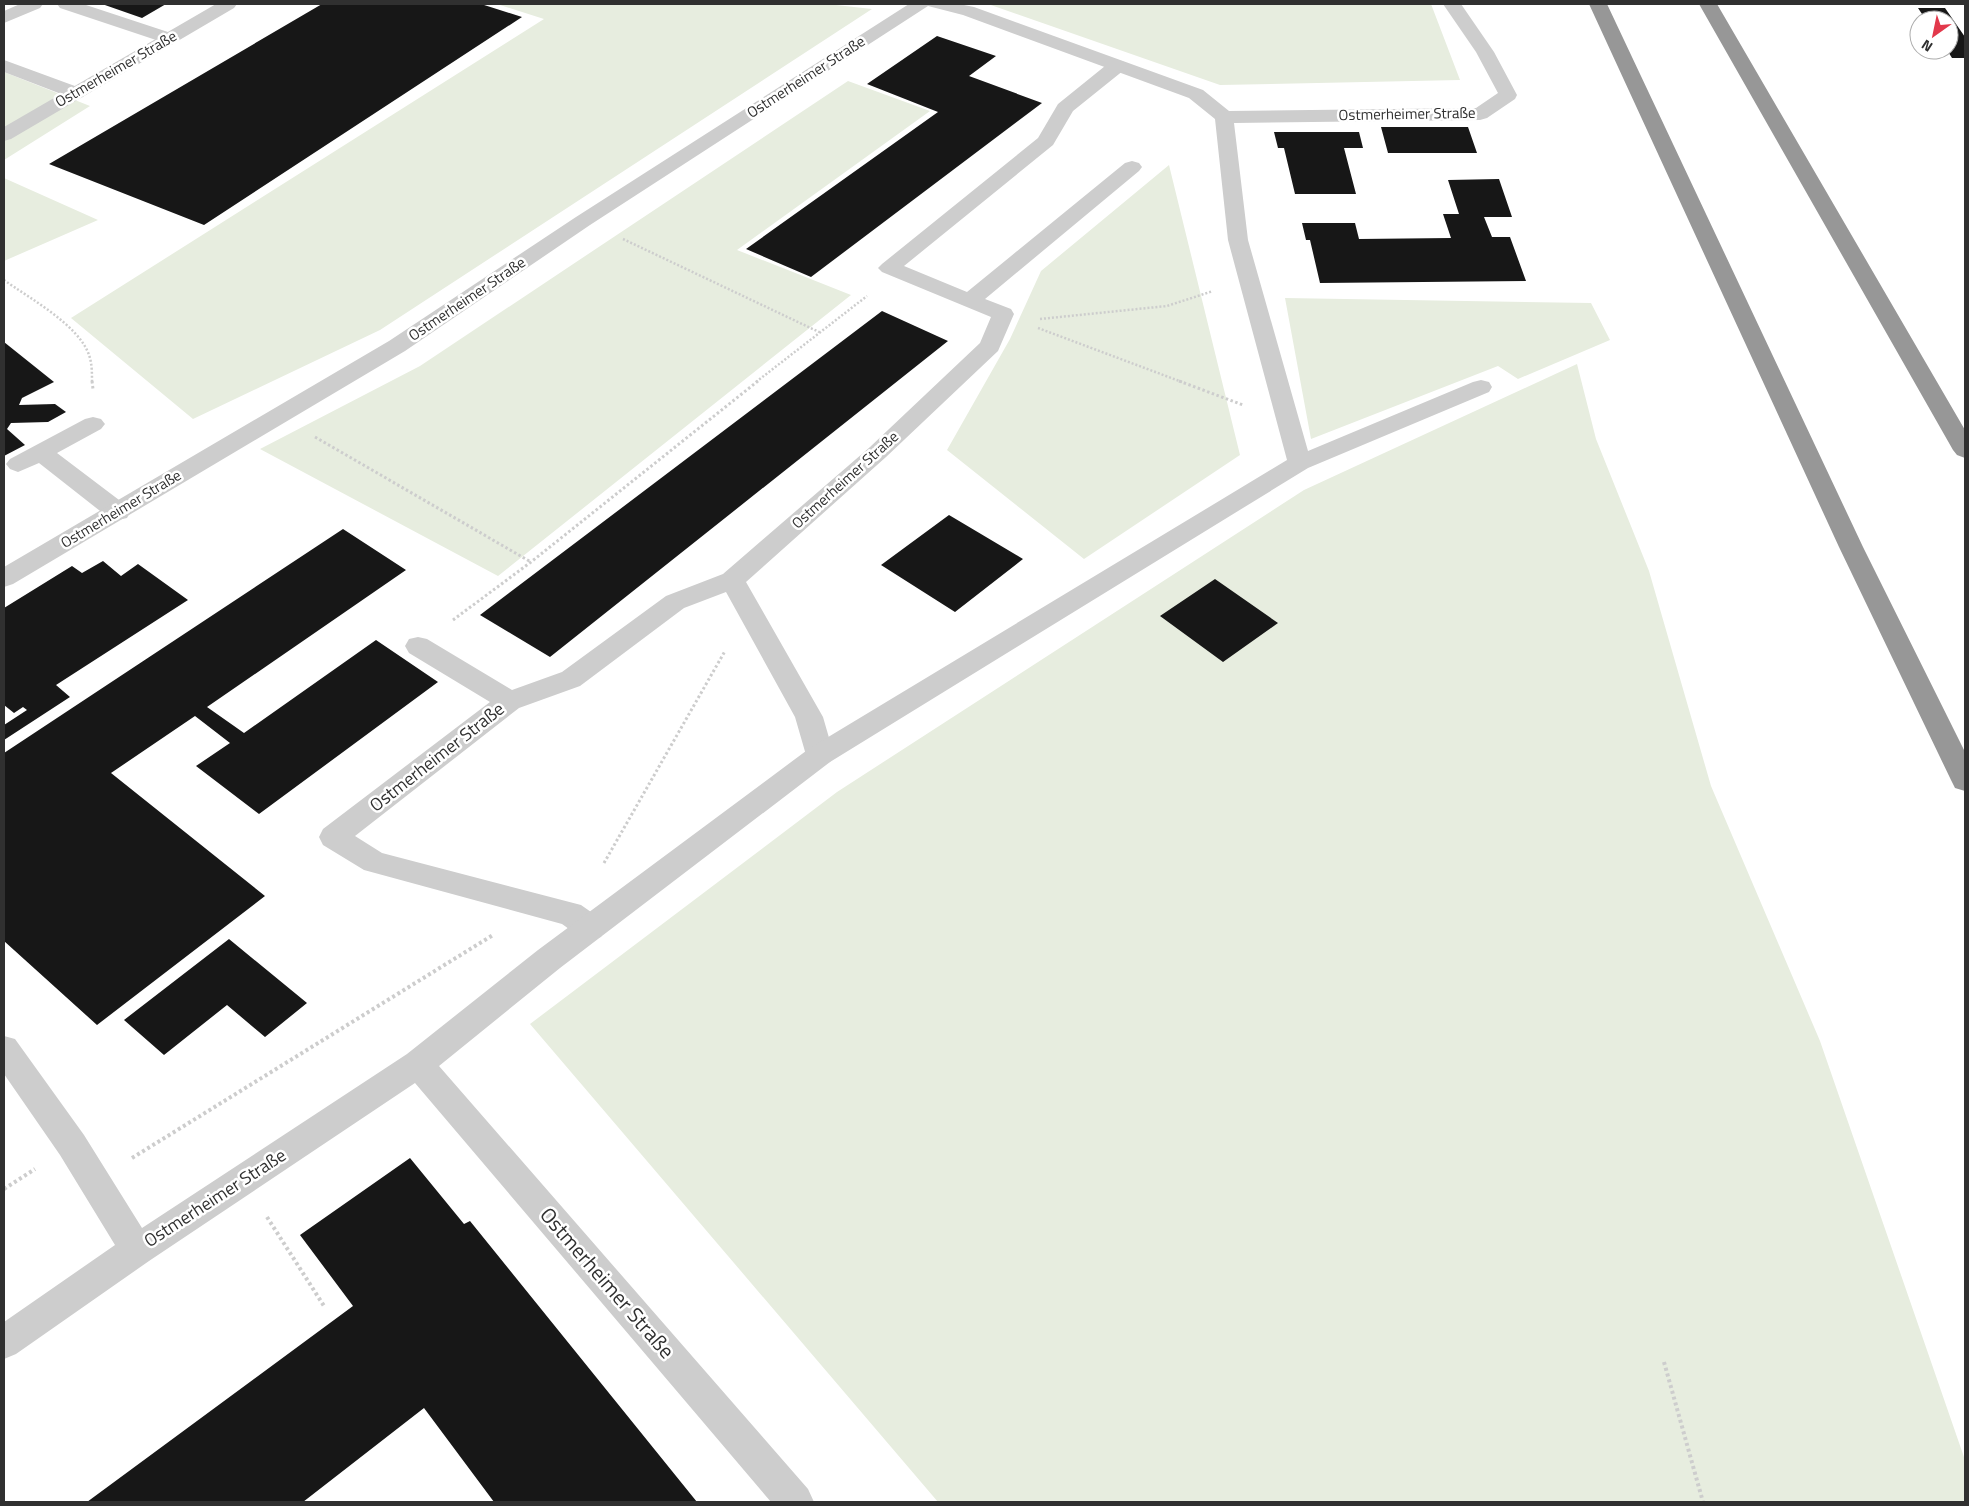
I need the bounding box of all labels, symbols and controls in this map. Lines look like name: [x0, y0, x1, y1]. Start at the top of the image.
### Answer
north arrow: [1909, 10, 1959, 60]
street label: Ostmerheimer Straße: [51, 24, 181, 113]
street label: Ostmerheimer Straße: [742, 30, 869, 124]
text: N: [1917, 35, 1936, 58]
street label: Ostmerheimer Straße: [1338, 101, 1476, 126]
street label: Ostmerheimer Straße: [403, 251, 530, 346]
street label: Ostmerheimer Straße: [786, 425, 903, 534]
street label: Ostmerheimer Straße: [56, 463, 185, 554]
street label: Ostmerheimer Straße: [364, 695, 510, 818]
street label: Ostmerheimer Straße: [138, 1141, 291, 1254]
street label: Ostmerheimer Straße: [533, 1199, 683, 1365]

